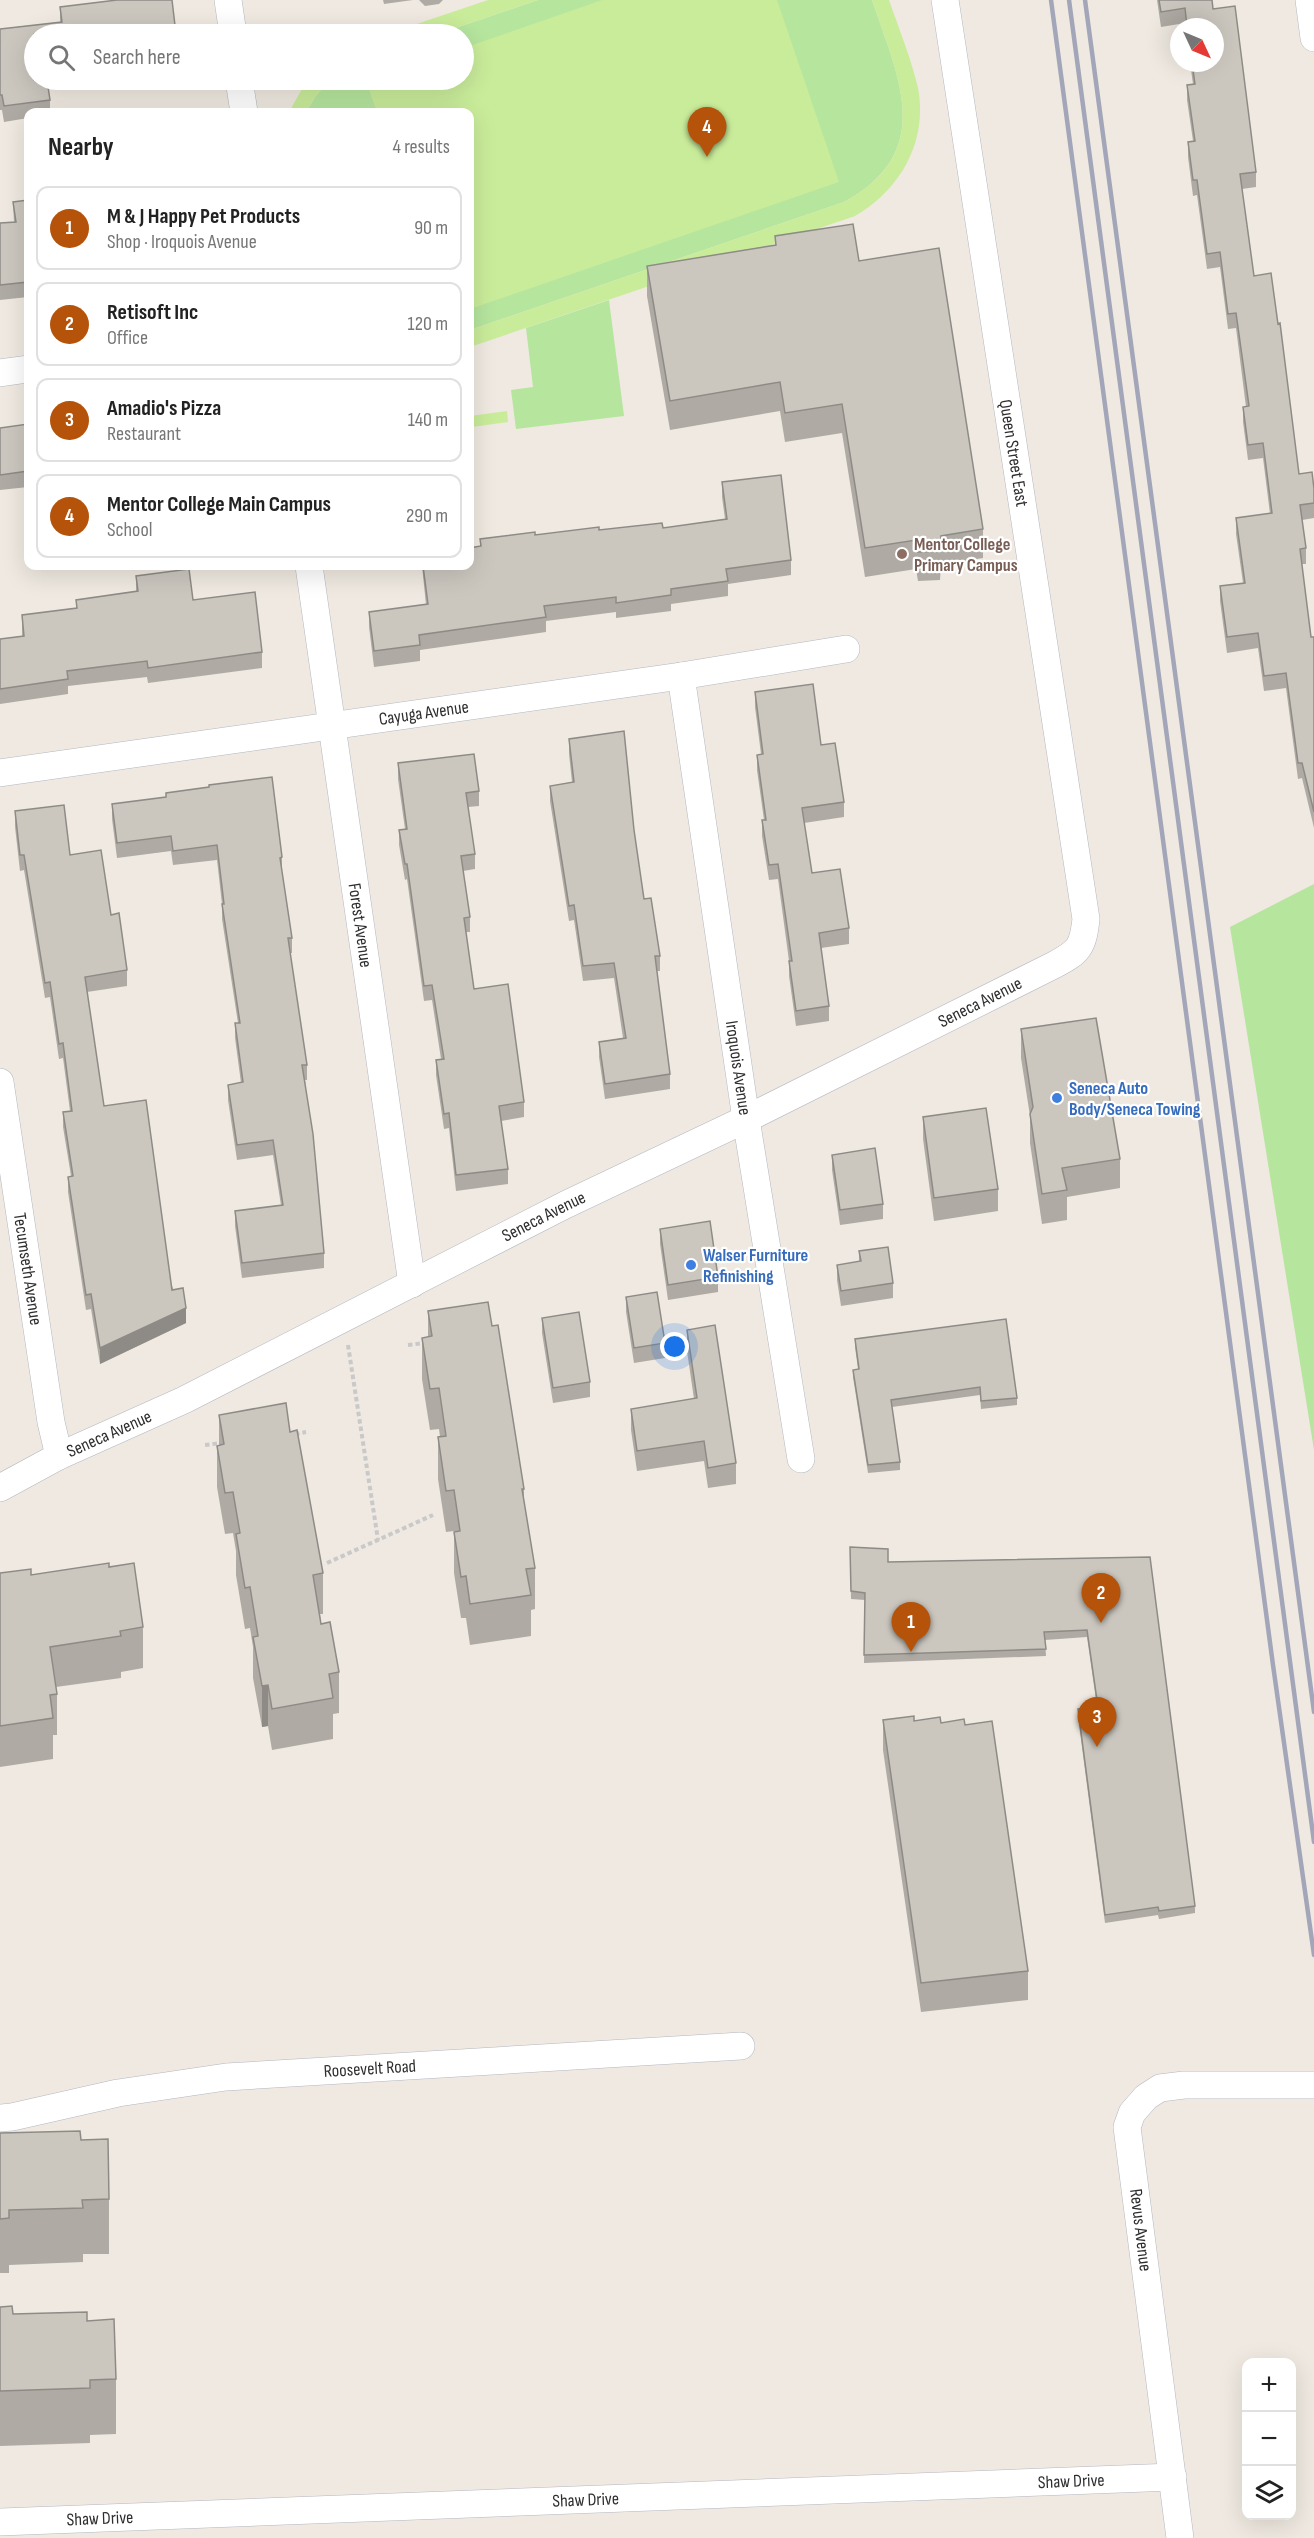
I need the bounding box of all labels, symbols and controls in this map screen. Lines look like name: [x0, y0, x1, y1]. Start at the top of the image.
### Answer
north arrow: [1170, 18, 1224, 72]
search box: [24, 24, 474, 90]
icon: search: [45, 41, 78, 74]
text: Search here: [93, 44, 180, 71]
pin: 4: [688, 108, 726, 157]
text: Nearby: [48, 132, 114, 163]
text: 4 results: [393, 135, 450, 159]
text: M & J Happy Pet Products: [107, 203, 300, 230]
text: 1: [66, 216, 73, 240]
text: 90 m: [414, 216, 448, 240]
text: Shop · Iroquois Avenue: [107, 230, 257, 254]
text: Retisoft Inc: [107, 299, 198, 326]
text: 2: [65, 312, 74, 336]
text: 120 m: [408, 312, 448, 336]
text: Office: [107, 326, 148, 350]
text: Amadio's Pizza: [107, 395, 221, 422]
street label: Queen Street East: [995, 398, 1032, 509]
text: 3: [65, 408, 74, 432]
text: 140 m: [408, 408, 448, 432]
text: Restaurant: [107, 422, 181, 446]
text: Mentor College Main Campus: [107, 491, 331, 518]
text: 4: [65, 504, 74, 528]
text: 290 m: [406, 504, 448, 528]
text: School: [107, 518, 152, 542]
place label: Mentor College Primary Campus: [914, 534, 1018, 576]
marker: Mentor College Primary Campus: [895, 547, 909, 561]
street label: Cayuga Avenue: [377, 696, 470, 730]
street label: Forest Avenue: [344, 882, 376, 969]
street label: Seneca Avenue: [935, 973, 1025, 1032]
street label: Iroquois Avenue: [721, 1019, 755, 1117]
place label: Seneca Auto Body/Seneca Towing: [1069, 1078, 1201, 1120]
marker: Seneca Auto Body/Seneca Towing: [1050, 1091, 1064, 1105]
street label: Seneca Avenue: [499, 1187, 589, 1246]
street label: Tecumseth Avenue: [9, 1211, 46, 1327]
place label: Walser Furniture Refinishing: [703, 1245, 808, 1287]
marker: Walser Furniture Refinishing: [684, 1258, 698, 1272]
your location: [660, 1332, 689, 1361]
street label: Seneca Avenue: [64, 1406, 155, 1462]
pin: 2: [1082, 1574, 1120, 1623]
pin: 1: [892, 1602, 930, 1652]
pin: 3: [1078, 1698, 1116, 1747]
street label: Roosevelt Road: [323, 2056, 417, 2082]
street label: Revus Avenue: [1125, 2188, 1156, 2273]
map controls: [1242, 2358, 1296, 2520]
button: +: [1242, 2358, 1296, 2412]
button: −: [1242, 2412, 1296, 2466]
button: layers: [1242, 2466, 1296, 2520]
street label: Shaw Drive: [1037, 2470, 1105, 2493]
street label: Shaw Drive: [552, 2488, 619, 2512]
street label: Shaw Drive: [66, 2507, 134, 2530]

